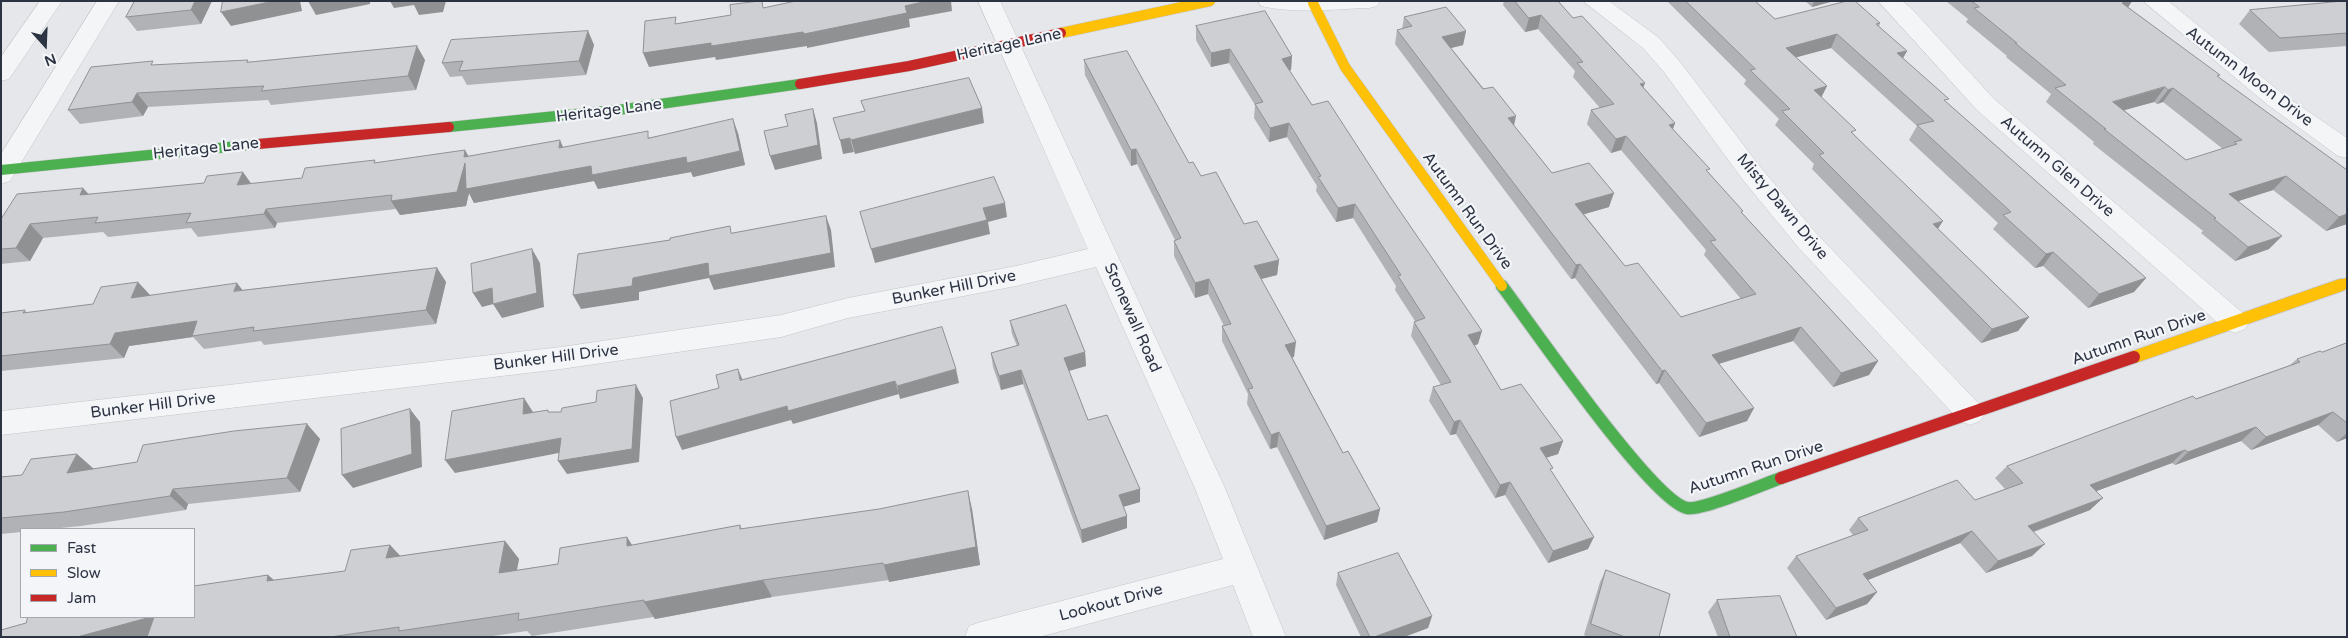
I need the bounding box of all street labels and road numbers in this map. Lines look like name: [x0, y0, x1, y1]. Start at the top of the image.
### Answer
street label: Autumn Moon Drive: [2182, 23, 2316, 131]
street label: Heritage Lane: [955, 25, 1063, 65]
street label: Heritage Lane: [555, 95, 663, 127]
street label: Autumn Glen Drive: [1996, 112, 2118, 222]
street label: Heritage Lane: [152, 134, 260, 164]
street label: Autumn Run Drive: [1418, 149, 1516, 273]
street label: Misty Dawn Drive: [1732, 150, 1832, 264]
street label: Stonewall Road: [1099, 260, 1165, 376]
street label: Bunker Hill Drive: [890, 267, 1018, 309]
street label: Autumn Run Drive: [2070, 306, 2208, 370]
street label: Bunker Hill Drive: [492, 341, 620, 375]
street label: Bunker Hill Drive: [89, 389, 217, 423]
street label: Autumn Run Drive: [1686, 437, 1826, 499]
street label: Lookout Drive: [1057, 580, 1165, 626]

